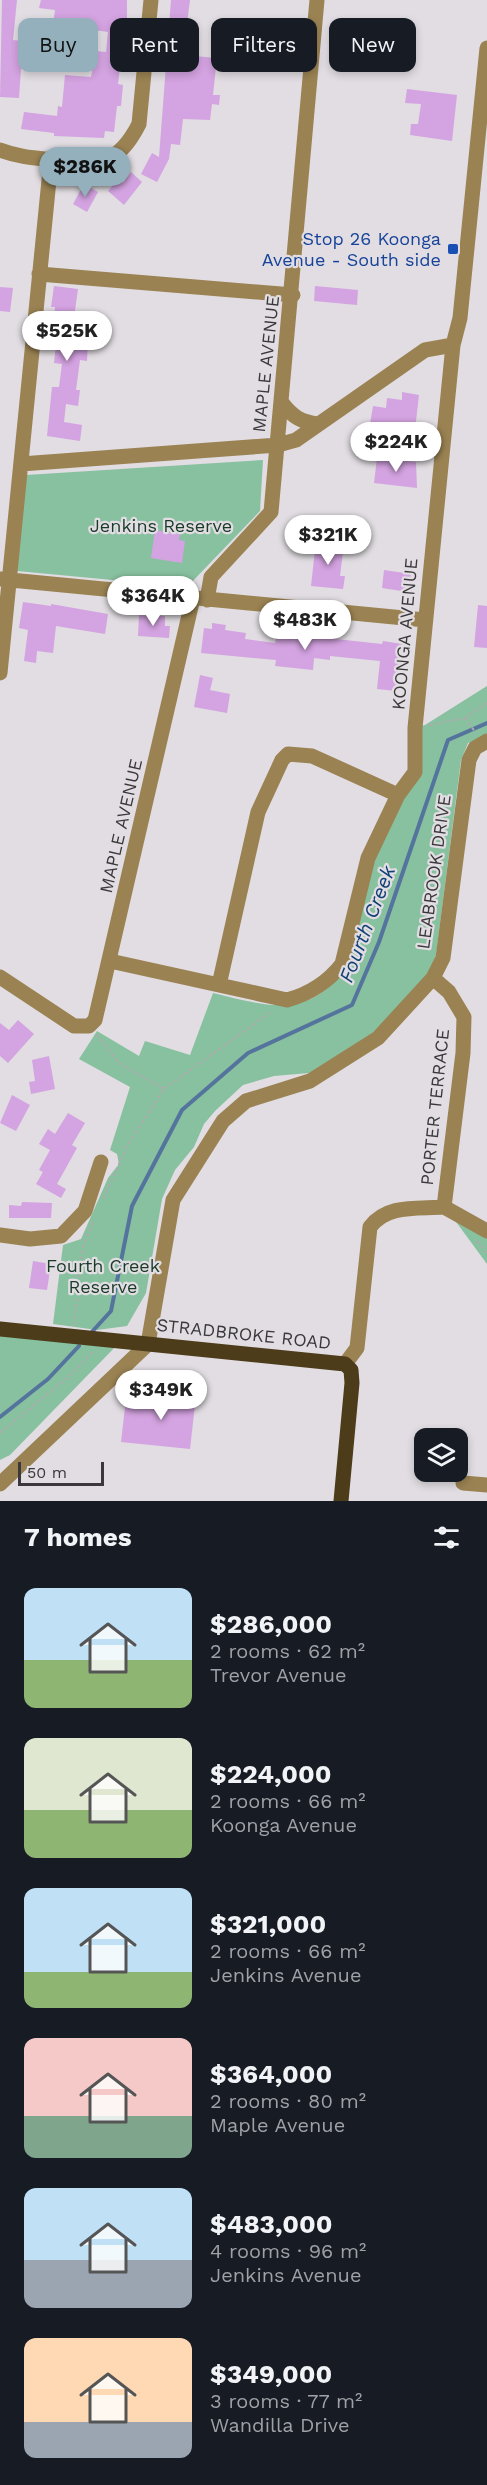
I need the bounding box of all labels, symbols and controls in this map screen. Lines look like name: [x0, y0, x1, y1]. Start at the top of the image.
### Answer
chip: Buy: [18, 18, 98, 72]
chip: Rent: [110, 18, 199, 72]
chip: Filters: [211, 18, 317, 72]
chip: New: [329, 18, 416, 72]
pin: $286K: [43, 147, 127, 198]
text: $286K: [53, 154, 117, 178]
place label: Stop 26 Koonga Avenue - South side: [262, 228, 441, 270]
marker: Stop 26 Koonga Avenue - South side: [446, 242, 460, 256]
street label: MAPLE AVENUE: [248, 295, 283, 433]
pin: $525K: [25, 311, 109, 362]
text: $525K: [36, 318, 98, 342]
pin: $224K: [354, 422, 438, 473]
text: $224K: [364, 429, 428, 453]
park label: Jenkins Reserve: [90, 515, 232, 536]
pin: $321K: [286, 515, 370, 566]
text: $321K: [298, 522, 358, 546]
street label: KOONGA AVENUE: [387, 557, 422, 711]
pin: $364K: [111, 576, 195, 627]
text: $364K: [121, 583, 185, 607]
pin: $483K: [263, 600, 347, 651]
text: $483K: [273, 607, 337, 631]
street label: MAPLE AVENUE: [95, 757, 146, 895]
street label: LEABROOK DRIVE: [412, 793, 455, 951]
water label: Fourth Creek: [334, 861, 401, 986]
street label: PORTER TERRACE: [416, 1027, 453, 1186]
park label: Fourth Creek Reserve: [46, 1255, 160, 1297]
street label: STRADBROKE ROAD: [156, 1314, 332, 1353]
pin: $349K: [119, 1370, 203, 1421]
text: $349K: [129, 1377, 193, 1401]
map controls: [414, 1428, 468, 1482]
button: layers: [414, 1428, 468, 1482]
scale bar: [18, 1459, 104, 1486]
text: 50 m: [27, 1463, 67, 1482]
icon: filters: [430, 1521, 463, 1554]
text: 7 homes: [24, 1522, 132, 1552]
text: $286,000: [210, 1609, 332, 1639]
icon: home: [72, 1612, 144, 1684]
text: 2 rooms · 62 m²: [210, 1639, 365, 1663]
text: Trevor Avenue: [210, 1663, 347, 1687]
text: $224,000: [210, 1759, 332, 1789]
icon: home: [72, 1762, 144, 1834]
text: 2 rooms · 66 m²: [210, 1789, 366, 1813]
text: Koonga Avenue: [210, 1813, 357, 1837]
text: $321,000: [210, 1909, 326, 1939]
icon: home: [72, 1912, 144, 1984]
text: 2 rooms · 66 m²: [210, 1939, 366, 1963]
text: Jenkins Avenue: [210, 1963, 361, 1987]
text: $364,000: [210, 2059, 332, 2089]
icon: home: [72, 2062, 144, 2134]
text: 2 rooms · 80 m²: [210, 2089, 366, 2113]
text: Maple Avenue: [210, 2113, 345, 2137]
text: $483,000: [210, 2209, 333, 2239]
icon: home: [72, 2212, 144, 2284]
text: 4 rooms · 96 m²: [210, 2239, 366, 2263]
text: Jenkins Avenue: [210, 2263, 361, 2287]
text: $349,000: [210, 2359, 332, 2389]
icon: home: [72, 2362, 144, 2434]
text: 3 rooms · 77 m²: [210, 2389, 362, 2413]
text: Wandilla Drive: [210, 2413, 350, 2437]

